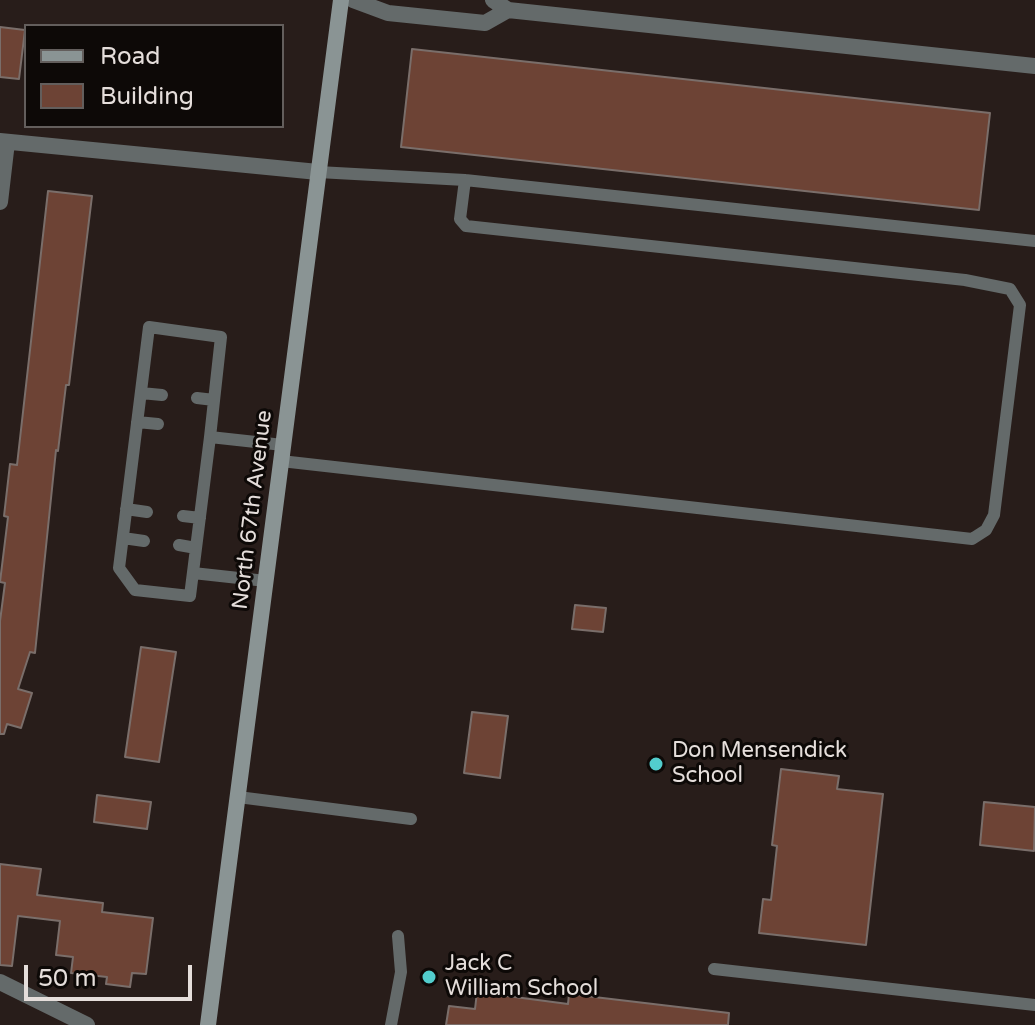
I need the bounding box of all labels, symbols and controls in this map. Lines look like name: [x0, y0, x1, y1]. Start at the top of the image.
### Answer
legend: [24, 24, 284, 128]
text: Road: [100, 42, 160, 71]
text: Building: [100, 82, 194, 111]
street label: North 67th Avenue: [228, 409, 278, 611]
place label: Don Mensendick School: [672, 738, 847, 790]
marker: Don Mensendick School: [647, 755, 665, 773]
scale bar: [28, 949, 196, 999]
place label: Jack C William School: [445, 951, 598, 1002]
text: 50 m: [38, 964, 96, 993]
marker: Jack C William School: [420, 968, 438, 986]

